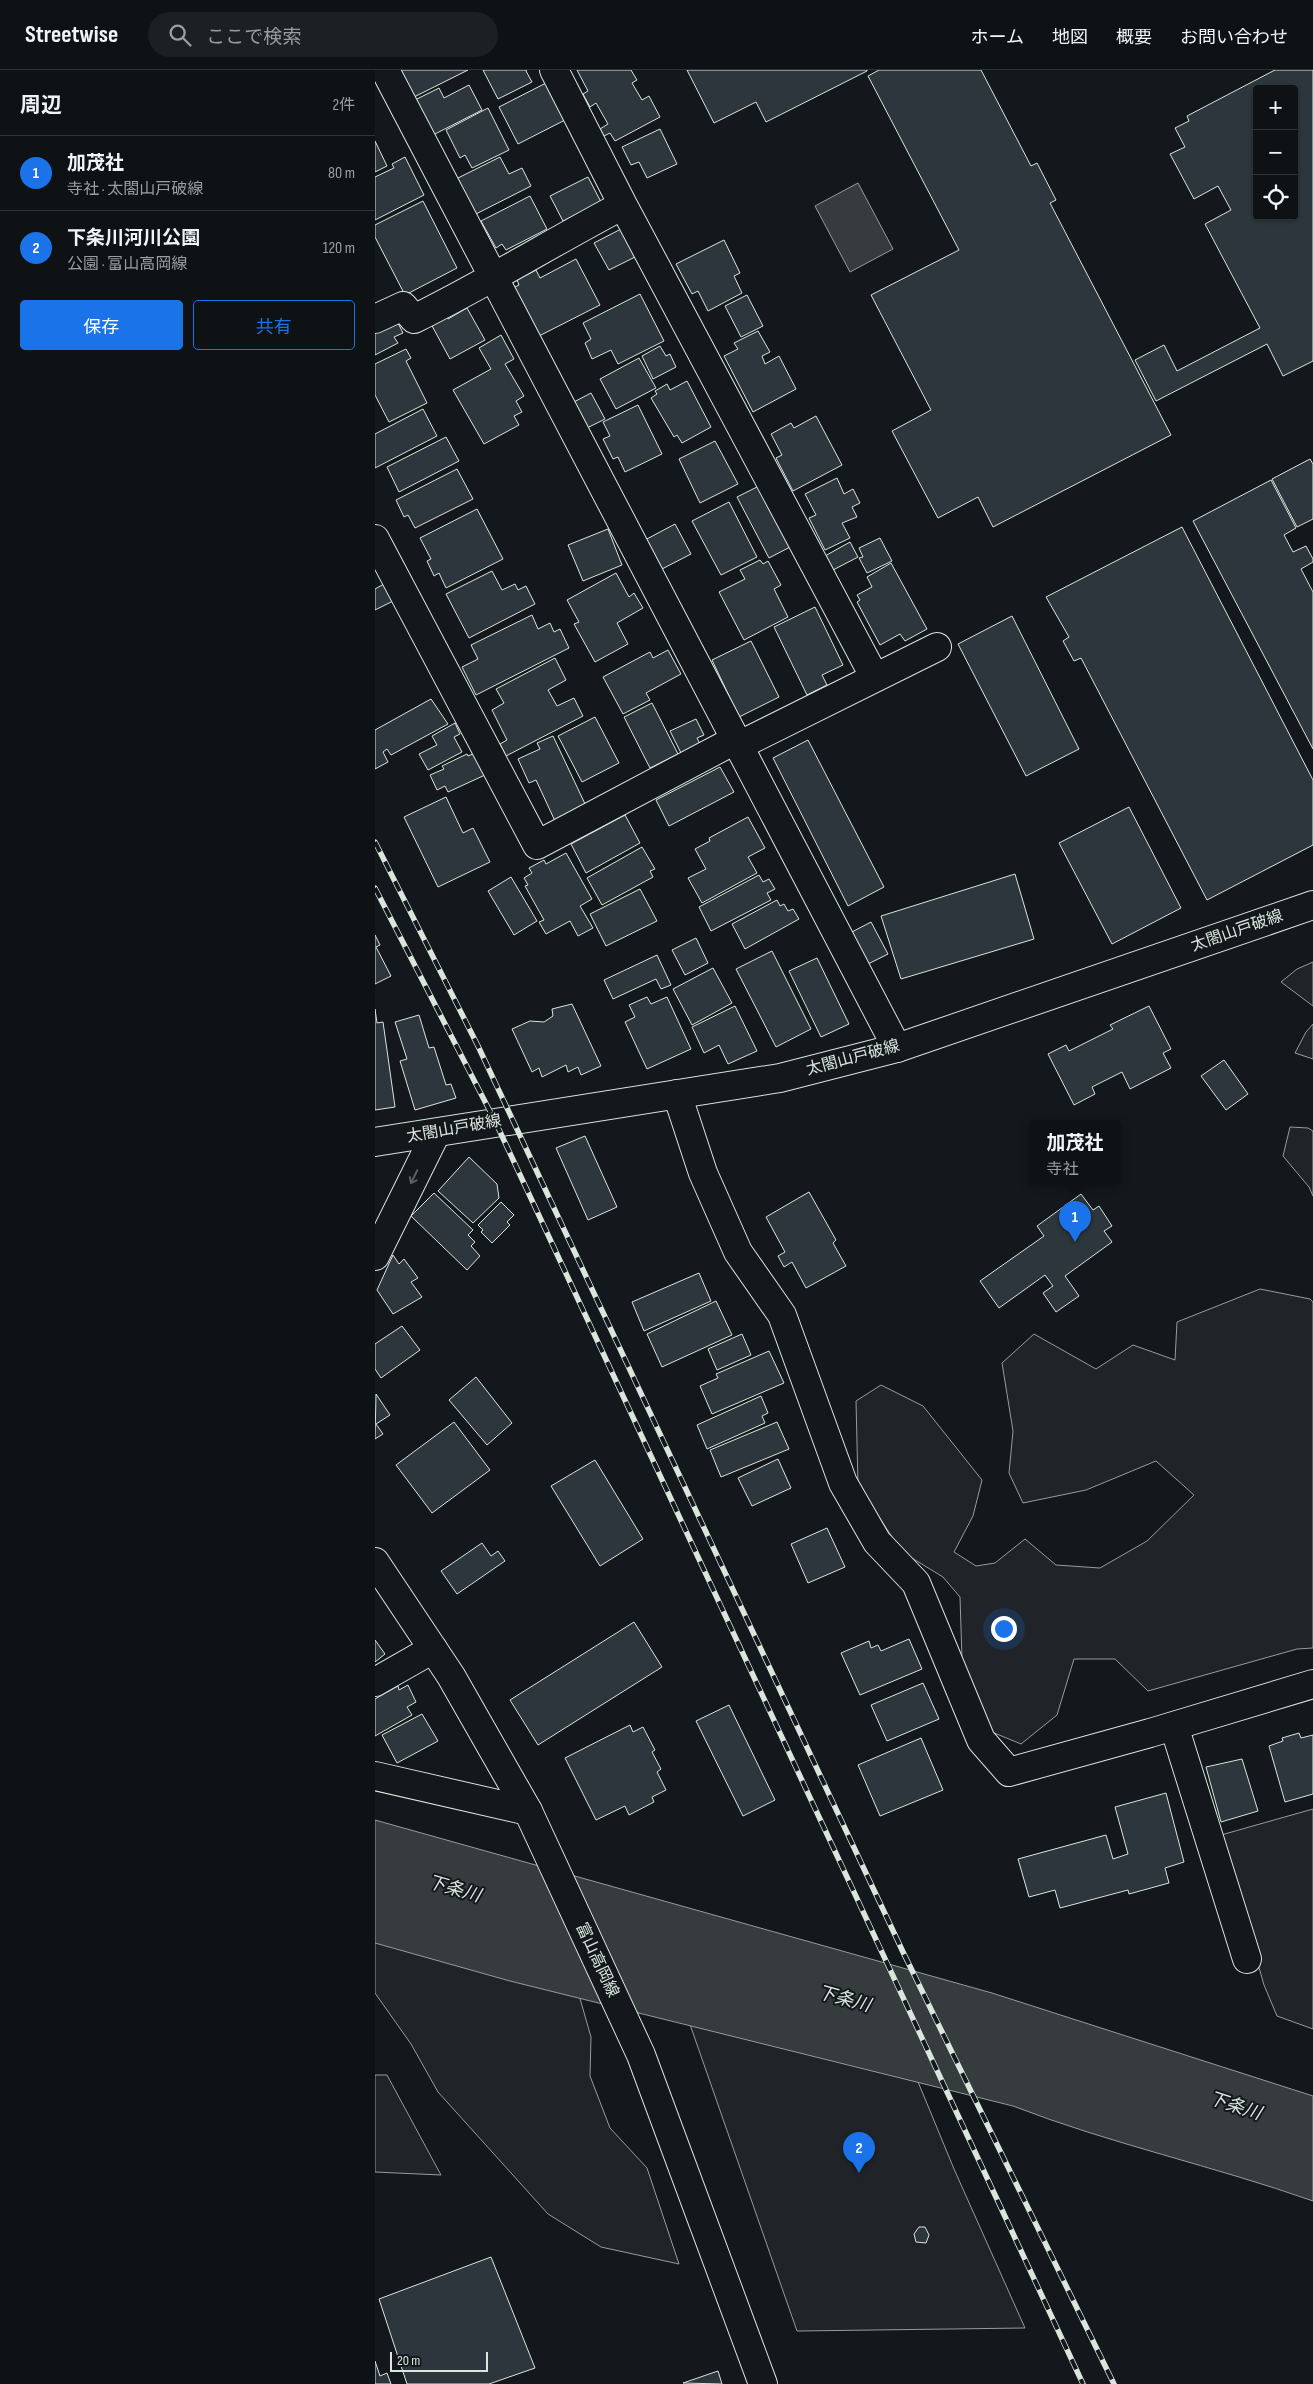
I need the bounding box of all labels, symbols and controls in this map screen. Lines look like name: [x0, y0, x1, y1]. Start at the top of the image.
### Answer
search box: [148, 12, 498, 57]
text: Streetwise: [25, 20, 118, 49]
icon: search: [166, 21, 194, 49]
text: ここで検索: [206, 26, 301, 49]
text: ホーム: [971, 27, 1024, 48]
text: 地図: [1052, 27, 1088, 48]
text: 概要: [1116, 27, 1152, 48]
text: お問い合わせ: [1180, 27, 1288, 48]
map controls: [1253, 85, 1298, 220]
button: +: [1253, 85, 1298, 130]
text: 周辺: [20, 93, 62, 118]
text: 2件: [332, 96, 355, 115]
button: −: [1253, 130, 1298, 175]
text: 加茂社: [67, 152, 124, 175]
text: 1: [33, 164, 39, 183]
text: 80 m: [328, 164, 355, 183]
button: locate: [1253, 175, 1298, 220]
text: 寺社 · 太閤山戸破線: [67, 180, 203, 199]
text: 下条川河川公園: [67, 227, 200, 250]
text: 2: [32, 239, 40, 258]
text: 120 m: [323, 239, 355, 258]
text: 公園 · 富山高岡線: [67, 255, 187, 274]
button: 保存: [20, 300, 183, 350]
button: 共有: [193, 300, 355, 350]
street label: 太閤山戸破線: [1189, 906, 1285, 956]
street label: 太閤山戸破線: [804, 1036, 902, 1080]
street label: 太閤山戸破線: [405, 1111, 503, 1147]
popup: [1029, 1120, 1121, 1185]
text: 加茂社: [1046, 1132, 1104, 1155]
text: 寺社: [1046, 1160, 1079, 1179]
one-way arrow: [409, 1169, 418, 1184]
pin: 1: [1059, 1201, 1091, 1242]
your location: [991, 1616, 1017, 1642]
water label: 下条川: [425, 1871, 485, 1907]
street label: 富山高岡線: [571, 1920, 623, 2000]
water label: 下条川: [815, 1982, 875, 2017]
water label: 下条川: [1206, 2088, 1266, 2125]
pin: 2: [843, 2132, 875, 2173]
scale bar: [390, 2349, 487, 2372]
text: 20 m: [397, 2352, 420, 2369]

